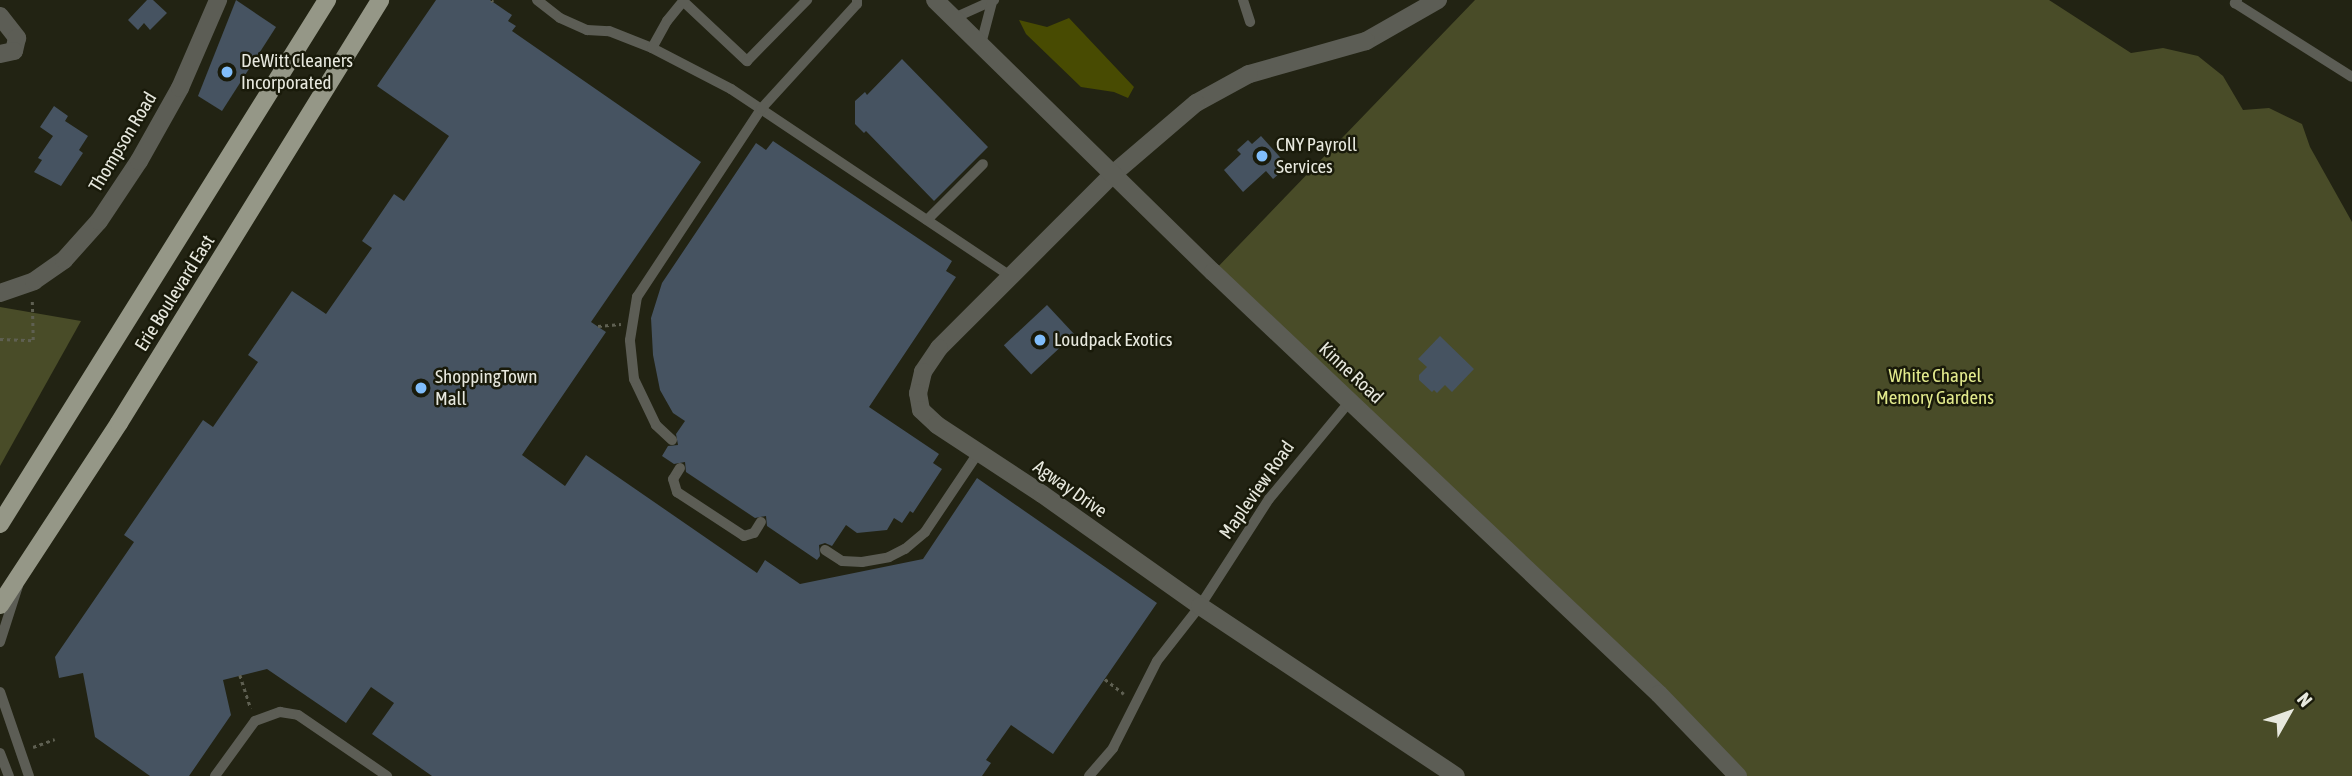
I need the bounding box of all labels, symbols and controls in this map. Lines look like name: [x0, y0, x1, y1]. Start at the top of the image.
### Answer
place label: DeWitt Cleaners Incorporated: [241, 50, 353, 94]
marker: DeWitt Cleaners Incorporated: [219, 64, 235, 80]
street label: Thompson Road: [84, 88, 162, 196]
place label: CNY Payroll Services: [1276, 134, 1357, 178]
marker: CNY Payroll Services: [1254, 148, 1270, 164]
street label: Erie Boulevard East: [130, 231, 220, 355]
place label: Loudpack Exotics: [1054, 329, 1172, 351]
marker: Loudpack Exotics: [1032, 332, 1048, 348]
street label: Kinne Road: [1314, 338, 1388, 408]
park label: White Chapel Memory Gardens: [1876, 365, 1994, 409]
place label: ShoppingTown Mall: [435, 366, 537, 410]
marker: ShoppingTown Mall: [413, 380, 429, 396]
street label: Mapleview Road: [1215, 436, 1299, 544]
street label: Agway Drive: [1029, 455, 1111, 523]
north arrow: [2254, 678, 2324, 748]
text: N: [2293, 688, 2317, 711]

